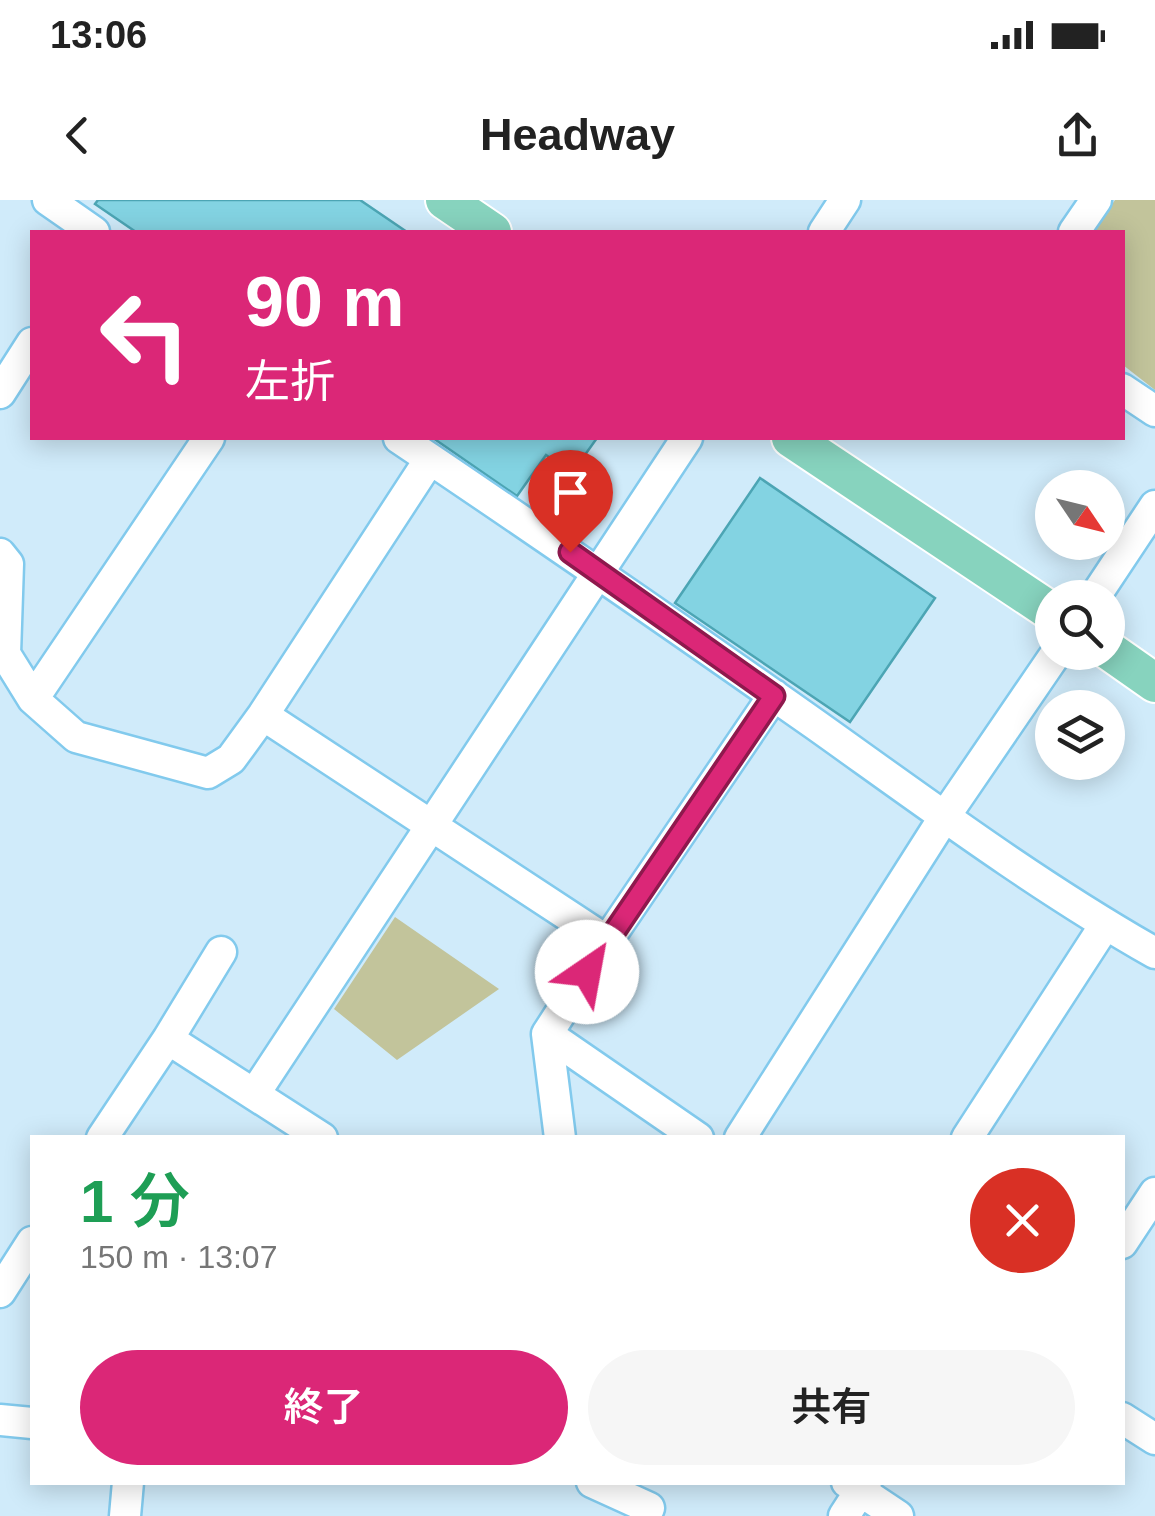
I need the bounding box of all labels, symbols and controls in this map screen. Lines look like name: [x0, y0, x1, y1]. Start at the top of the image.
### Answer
text: 13:06: [50, 14, 147, 56]
icon: back: [50, 108, 105, 163]
icon: share: [1050, 108, 1105, 163]
text: Headway: [480, 109, 675, 160]
text: 90 m: [245, 263, 405, 341]
icon: left: [80, 270, 210, 400]
text: 左折: [245, 356, 335, 407]
pin: [528, 450, 613, 553]
icon: arrive: [543, 465, 598, 520]
north arrow: [1035, 470, 1125, 560]
map controls: [1035, 470, 1125, 780]
button: search: [1035, 580, 1125, 670]
button: layers: [1035, 690, 1125, 780]
position arrow: [535, 920, 639, 1024]
text: 1 分: [80, 1168, 190, 1235]
button: close: [970, 1168, 1075, 1273]
text: 150 m · 13:07: [80, 1239, 277, 1275]
button: 終了: [80, 1350, 568, 1465]
button: 共有: [588, 1350, 1075, 1465]

